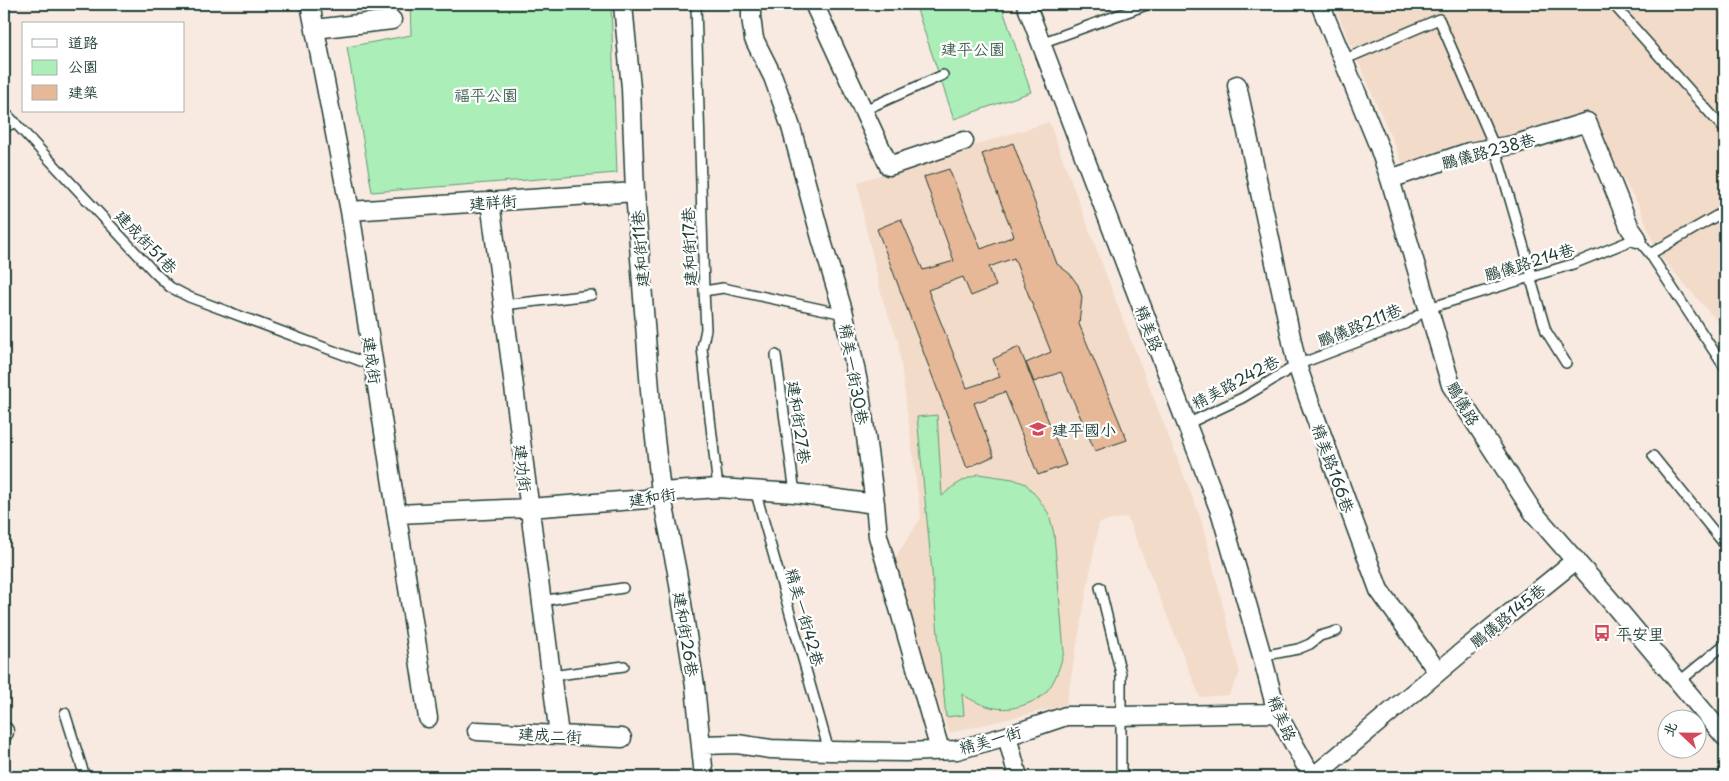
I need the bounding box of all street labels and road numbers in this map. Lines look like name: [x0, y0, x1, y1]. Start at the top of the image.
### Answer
street label: 鵬儀路238巷: [1438, 126, 1538, 174]
street label: 建祥街: [468, 187, 518, 215]
street label: 建成街51巷: [110, 203, 184, 279]
street label: 建和街17巷: [675, 207, 701, 287]
street label: 建和街11巷: [624, 210, 654, 288]
street label: 鵬儀路214巷: [1481, 236, 1577, 286]
street label: 鵬儀路211巷: [1313, 296, 1405, 352]
street label: 精美路: [1130, 301, 1170, 355]
street label: 精美一街30巷: [834, 322, 876, 426]
street label: 建成街: [358, 335, 388, 385]
street label: 精美路242巷: [1187, 348, 1283, 414]
street label: 鵬儀路: [1442, 376, 1486, 430]
street label: 建和街27巷: [782, 379, 818, 465]
street label: 精美路166巷: [1307, 420, 1361, 516]
street label: 建功街: [509, 443, 539, 493]
street label: 建和街: [626, 480, 678, 512]
street label: 精美一街42巷: [781, 565, 831, 669]
street label: 鵬儀路145巷: [1464, 577, 1550, 653]
street label: 建和街26巷: [668, 590, 706, 678]
street label: 精美路: [1263, 691, 1303, 745]
street label: 精美一街: [956, 719, 1024, 759]
street label: 建成二街: [517, 720, 583, 748]

